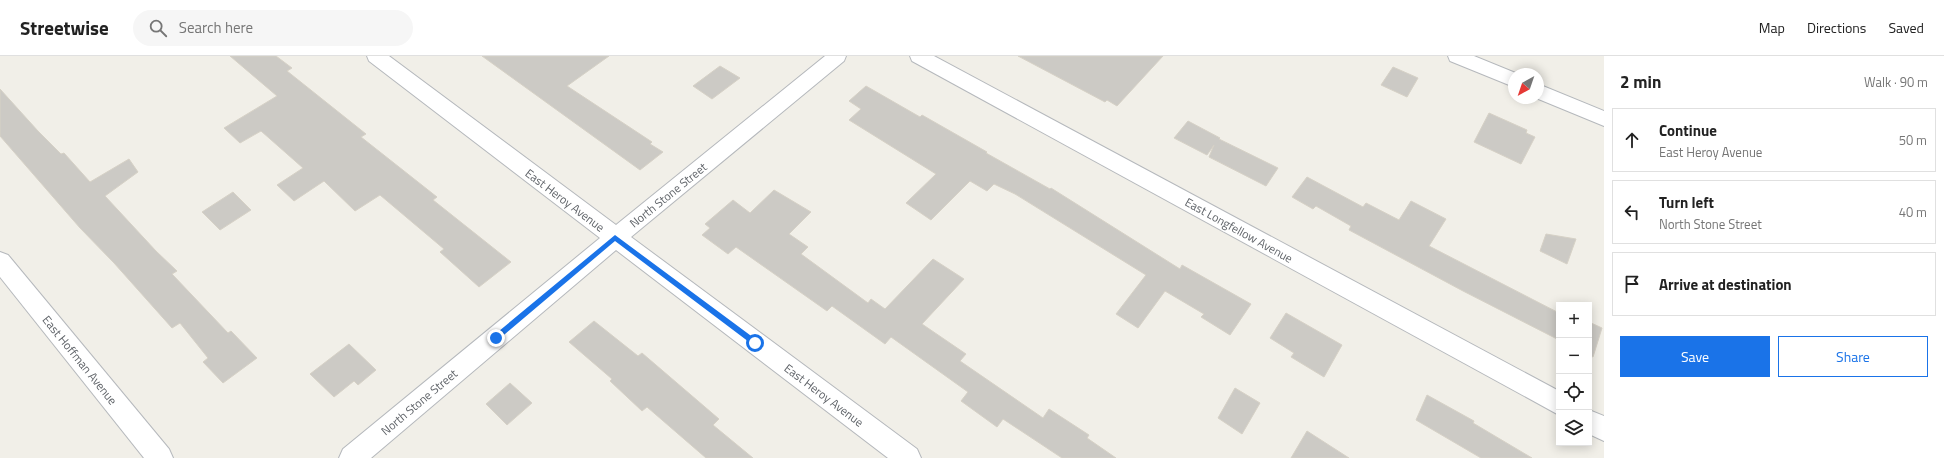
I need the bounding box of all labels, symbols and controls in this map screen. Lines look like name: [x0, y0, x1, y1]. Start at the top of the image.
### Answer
search box: [133, 10, 413, 46]
text: Streetwise: [20, 13, 109, 42]
text: Search here: [179, 16, 253, 39]
icon: search: [147, 17, 169, 39]
text: Map: [1759, 17, 1785, 38]
text: Directions: [1807, 17, 1866, 38]
text: Saved: [1888, 17, 1924, 38]
north arrow: [1508, 68, 1544, 104]
text: 2 min: [1620, 69, 1661, 95]
text: Walk · 90 m: [1864, 72, 1928, 92]
text: Continue: [1659, 119, 1717, 142]
icon: ahead: [1621, 129, 1643, 151]
text: 50 m: [1899, 130, 1927, 150]
text: East Heroy Avenue: [1659, 142, 1762, 162]
street label: North Stone Street: [625, 157, 711, 232]
street label: East Heroy Avenue: [521, 164, 609, 236]
text: Turn left: [1659, 191, 1714, 214]
street label: East Longfellow Avenue: [1182, 192, 1296, 268]
icon: left: [1621, 201, 1643, 223]
text: 40 m: [1899, 202, 1927, 222]
text: North Stone Street: [1659, 214, 1762, 234]
icon: arrive: [1621, 273, 1643, 295]
text: Arrive at destination: [1659, 273, 1792, 296]
map controls: [1556, 302, 1592, 446]
button: +: [1556, 302, 1592, 338]
street label: East Hoffman Avenue: [38, 311, 122, 409]
route end: [487, 329, 505, 347]
route start: [746, 334, 764, 352]
button: Save: [1620, 336, 1770, 377]
button: Share: [1778, 336, 1928, 377]
button: −: [1556, 338, 1592, 374]
street label: East Heroy Avenue: [780, 359, 868, 431]
street label: North Stone Street: [377, 364, 462, 440]
button: locate: [1556, 374, 1592, 410]
button: layers: [1556, 410, 1592, 446]

